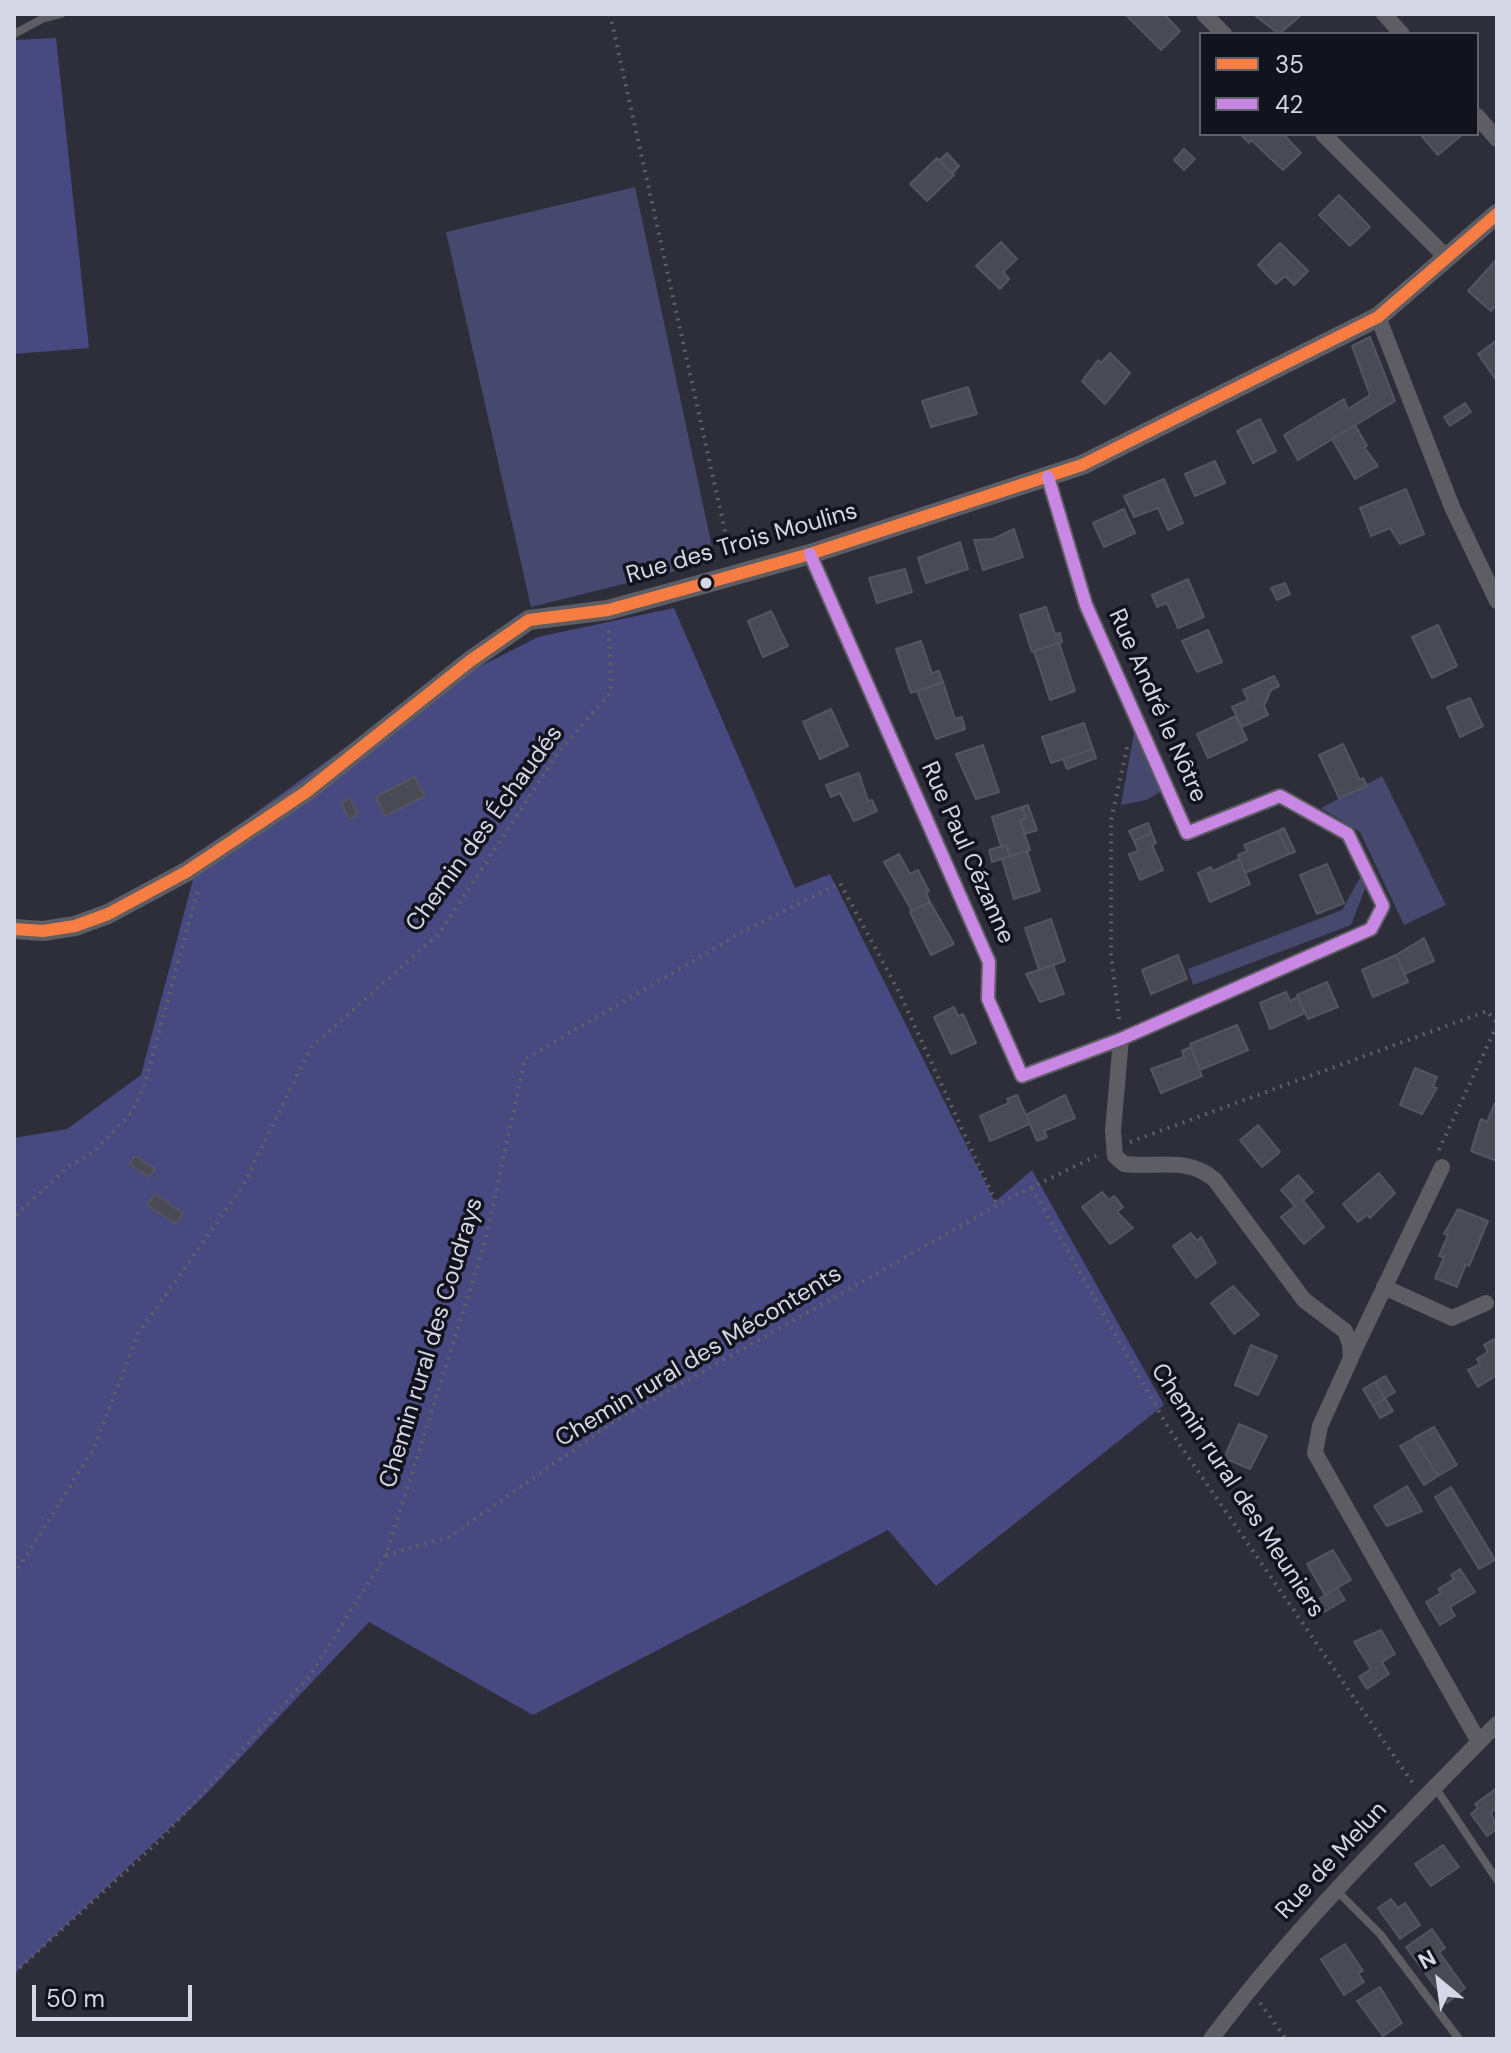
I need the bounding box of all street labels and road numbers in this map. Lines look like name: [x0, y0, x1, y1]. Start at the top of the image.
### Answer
street label: Rue des Trois Moulins: [623, 497, 861, 591]
street label: Rue André le Nôtre: [1101, 605, 1213, 807]
street label: Chemin des Échaudés: [401, 720, 569, 938]
street label: Rue Paul Cézanne: [914, 758, 1020, 948]
street label: Chemin rural des Coudrays: [374, 1194, 490, 1492]
street label: Chemin rural des Mécontents: [551, 1260, 847, 1454]
street label: Chemin rural des Meuniers: [1144, 1359, 1330, 1623]
street label: Rue de Melun: [1270, 1796, 1394, 1926]

